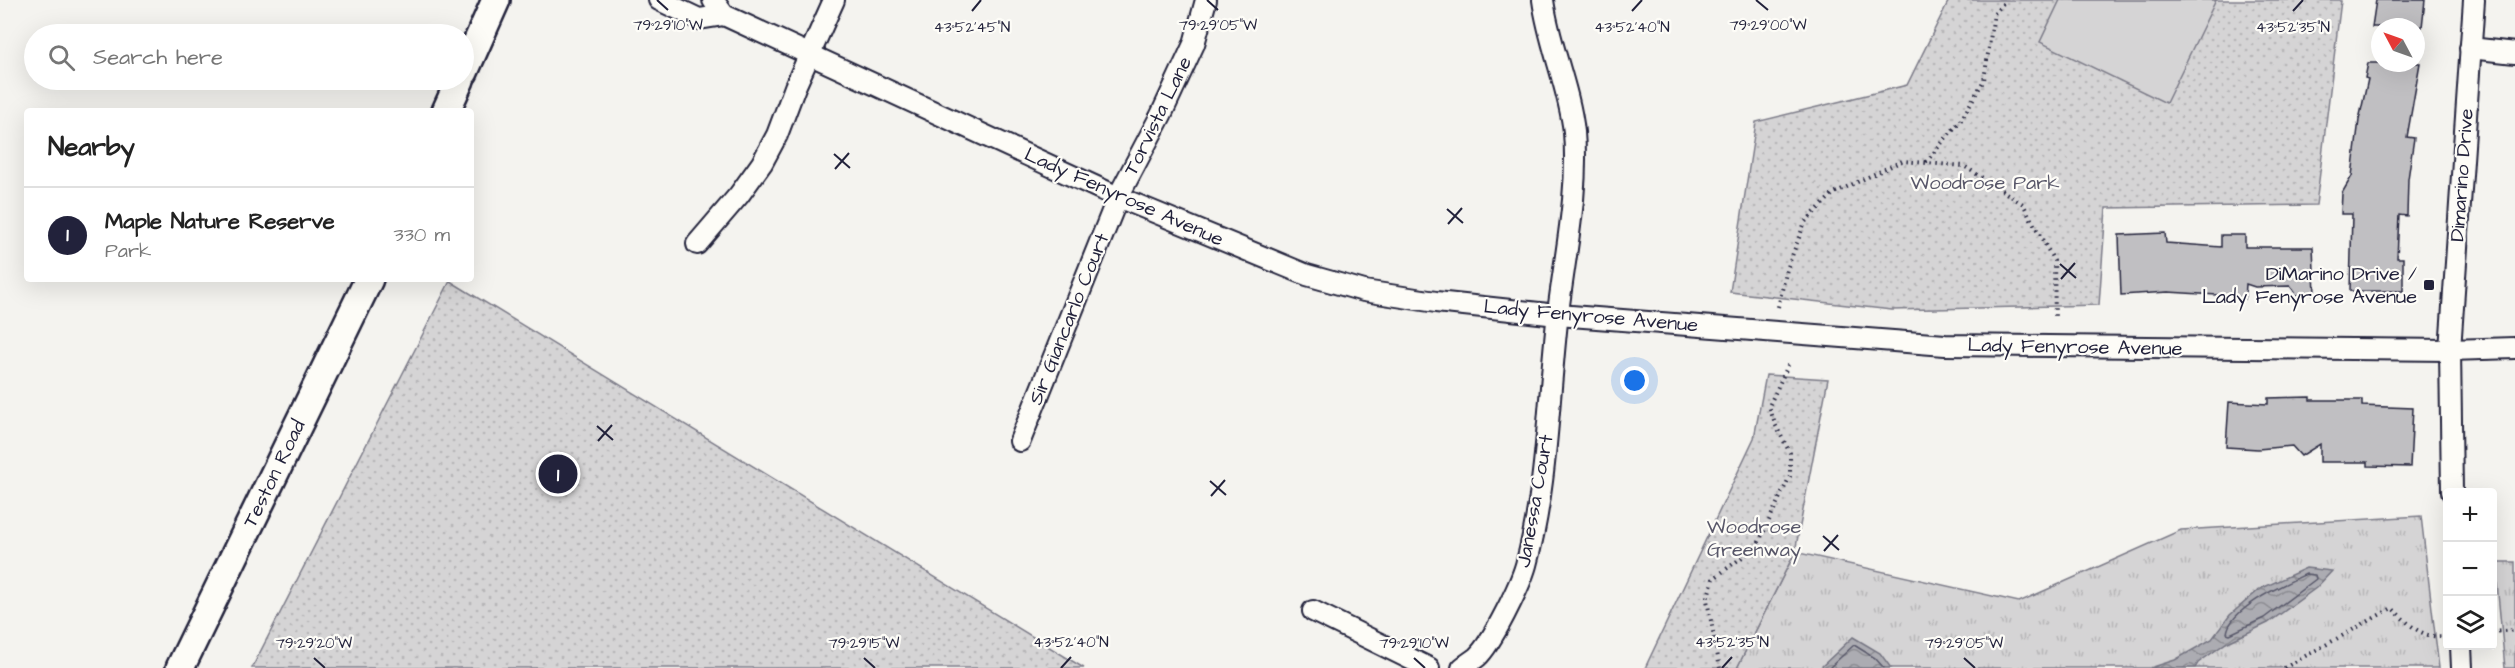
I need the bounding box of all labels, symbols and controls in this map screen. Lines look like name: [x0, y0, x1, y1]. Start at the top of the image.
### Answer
text: 79°29'10"W: [633, 15, 703, 36]
text: 79°29'05"W: [1179, 15, 1257, 36]
text: 79°29'00"W: [1729, 15, 1807, 36]
text: 43°52'45"N: [934, 17, 1010, 38]
text: 43°52'40"N: [1594, 17, 1670, 38]
text: 43°52'35"N: [2256, 17, 2330, 38]
north arrow: [2371, 18, 2425, 72]
search box: [24, 24, 474, 90]
icon: search: [45, 41, 78, 74]
text: Search here: [93, 42, 223, 73]
street label: Torvista Lane: [1117, 52, 1199, 180]
street label: Dimarino Drive: [2443, 107, 2481, 242]
text: Nearby: [48, 129, 135, 165]
street label: Lady Fenyrose Avenue: [1020, 140, 1228, 255]
park label: Woodrose Park: [1911, 169, 2059, 197]
text: Maple Nature Reserve: [105, 206, 335, 237]
text: 1: [66, 221, 69, 249]
text: 330 m: [393, 221, 450, 249]
street label: Sir Giancarlo Court: [1022, 229, 1116, 409]
text: Park: [105, 237, 151, 265]
place label: DiMarino Drive / Lady Fenyrose Avenue: [2202, 260, 2417, 312]
marker: DiMarino Drive / Lady Fenyrose Avenue: [2422, 278, 2436, 292]
street label: Lady Fenyrose Avenue: [1483, 293, 1700, 340]
street label: Lady Fenyrose Avenue: [1967, 331, 2183, 364]
your location: [1620, 366, 1649, 395]
street label: Teston Road: [236, 415, 312, 532]
street label: Janessa Court: [1510, 432, 1560, 570]
pin: 1: [538, 452, 578, 496]
map controls: [2443, 488, 2497, 650]
button: +: [2443, 488, 2497, 542]
park label: Woodrose Greenway: [1707, 513, 1802, 565]
button: −: [2443, 542, 2497, 596]
button: layers: [2443, 596, 2497, 650]
text: 43°52'40"N: [1033, 632, 1109, 653]
text: 43°52'35"N: [1695, 632, 1769, 653]
text: 79°29'20"W: [276, 633, 352, 654]
text: 79°29'15"W: [829, 633, 899, 654]
text: 79°29'10"W: [1379, 633, 1449, 654]
text: 79°29'05"W: [1925, 633, 2003, 654]

